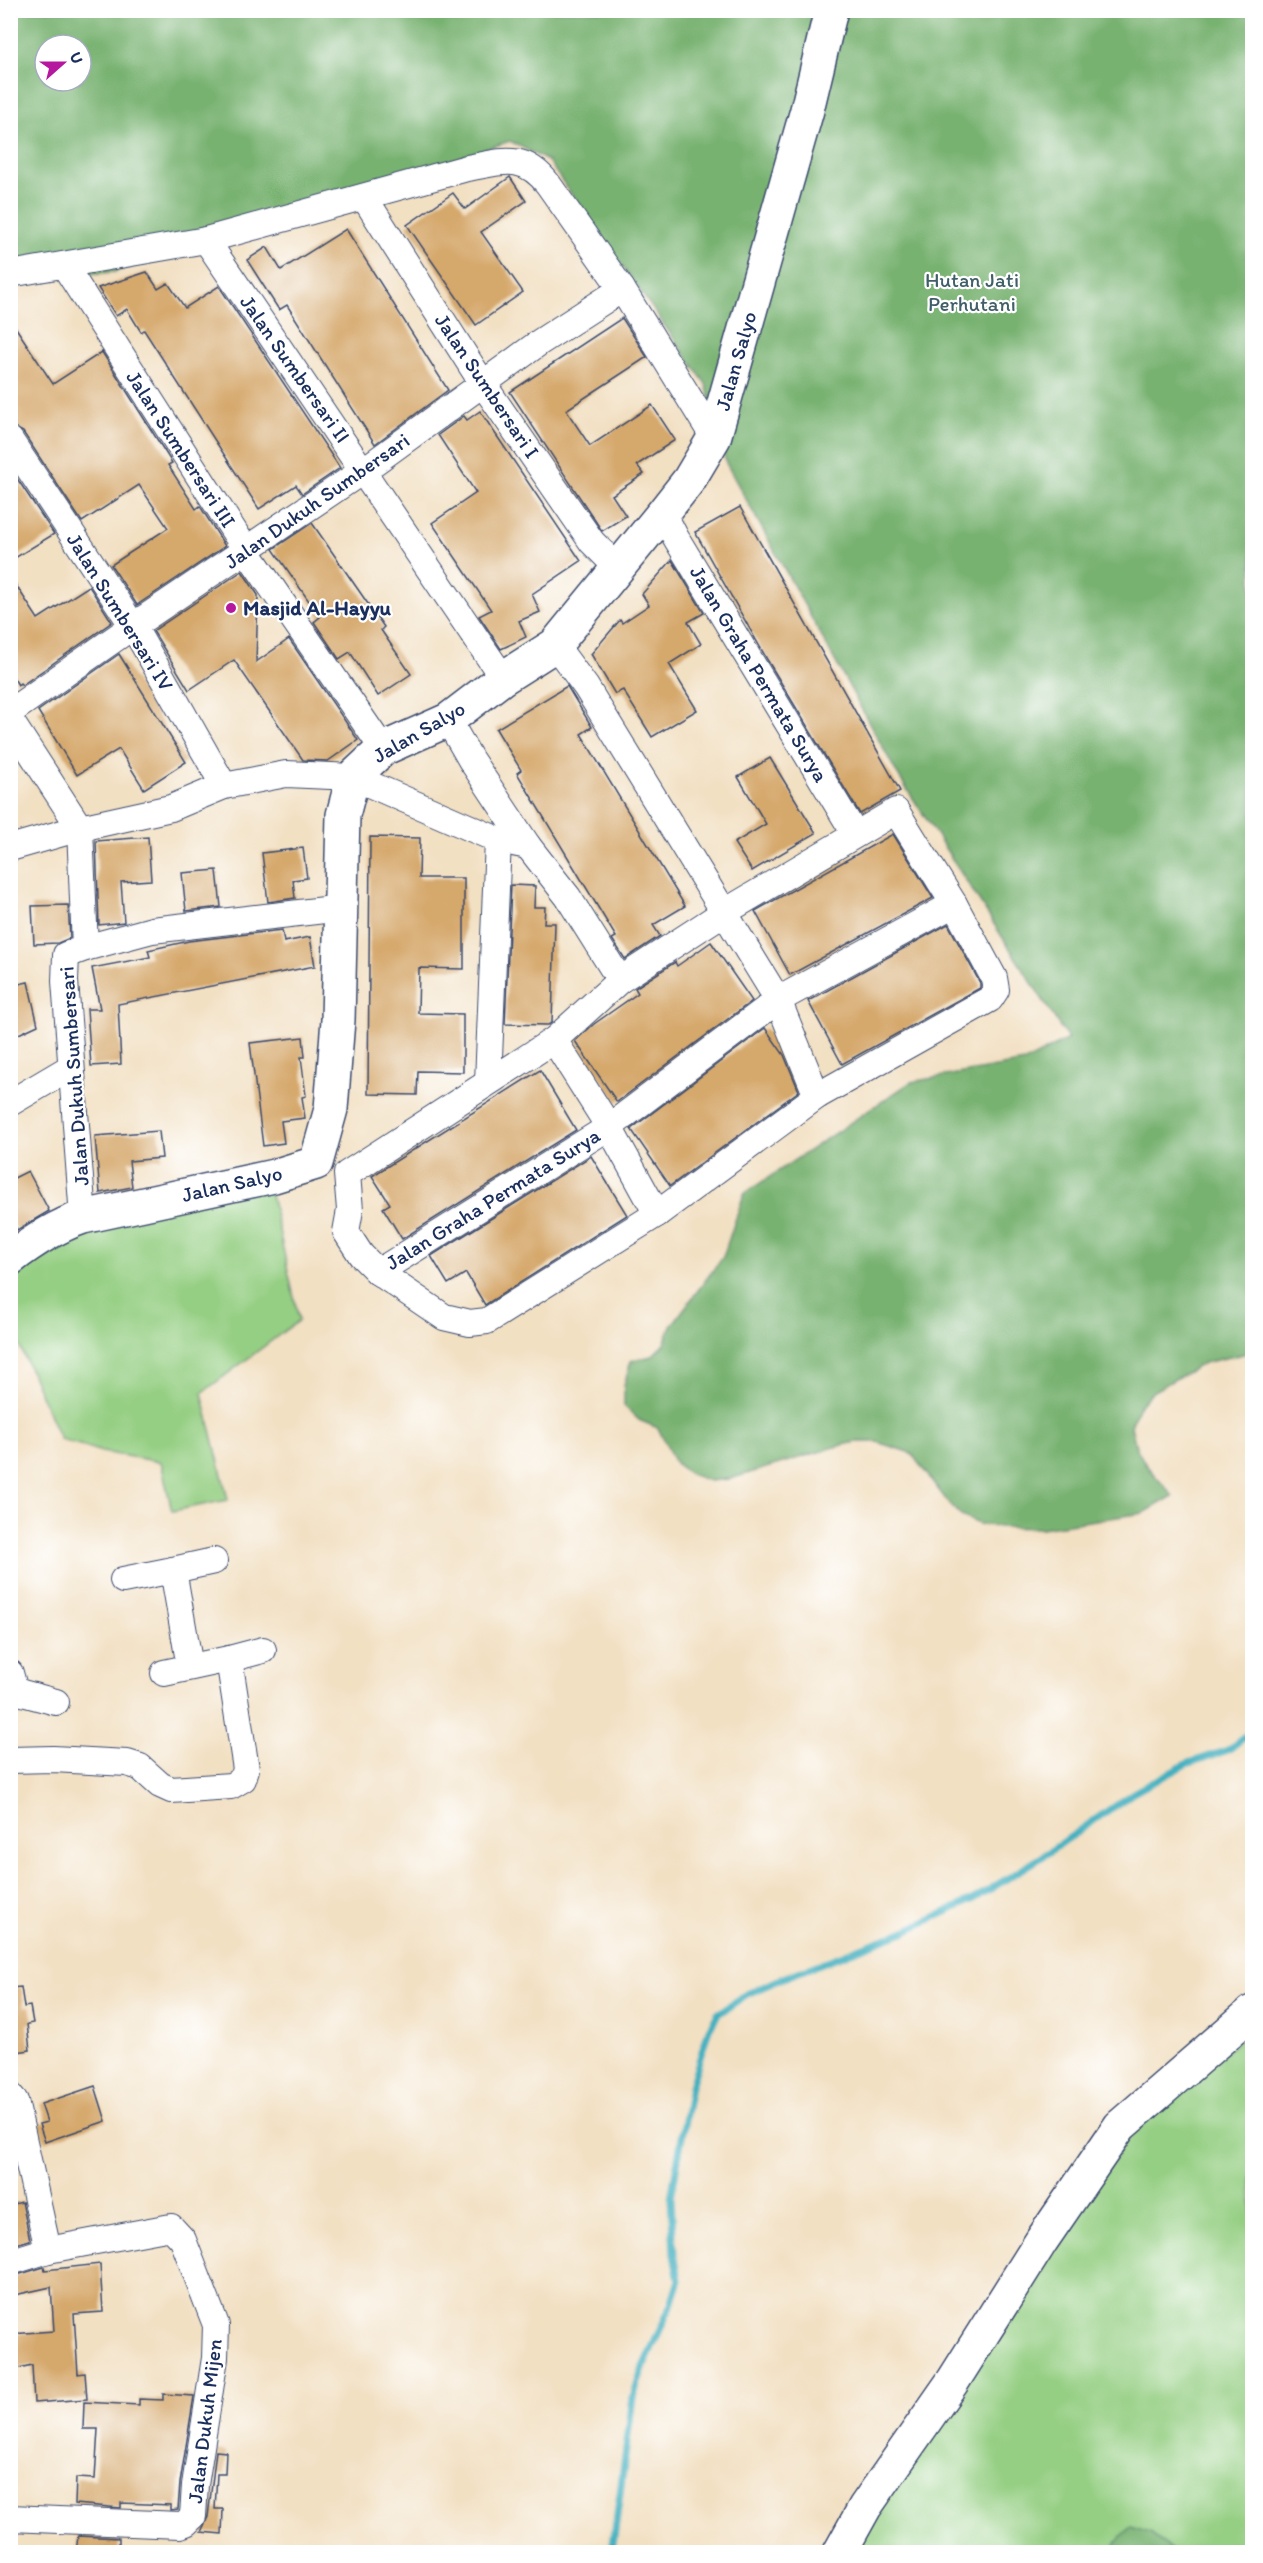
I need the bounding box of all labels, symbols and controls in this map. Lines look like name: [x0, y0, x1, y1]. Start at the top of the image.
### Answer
north arrow: [33, 33, 93, 93]
text: U: [66, 49, 87, 66]
park label: Hutan Jati Perhutani: [925, 267, 1019, 316]
street label: Jalan Sumbersari II: [235, 290, 356, 447]
street label: Jalan Salyo: [709, 308, 762, 413]
street label: Jalan Sumbersari I: [430, 309, 545, 463]
street label: Jalan Sumbersari III: [121, 365, 242, 532]
street label: Jalan Dukuh Sumbersari: [219, 427, 414, 574]
street label: Jalan Sumbersari IV: [62, 528, 179, 696]
street label: Jalan Graha Permata Surya: [685, 561, 834, 787]
place label: Masjid Al-Hayyu: [243, 595, 392, 621]
marker: Masjid Al-Hayyu: [224, 601, 238, 615]
street label: Jalan Salyo: [368, 695, 469, 768]
street label: Jalan Dukuh Sumbersari: [53, 965, 94, 1187]
street label: Jalan Graha Permata Surya: [381, 1122, 605, 1275]
street label: Jalan Salyo: [179, 1160, 284, 1207]
street label: Jalan Dukuh Mijen: [182, 2337, 227, 2505]

